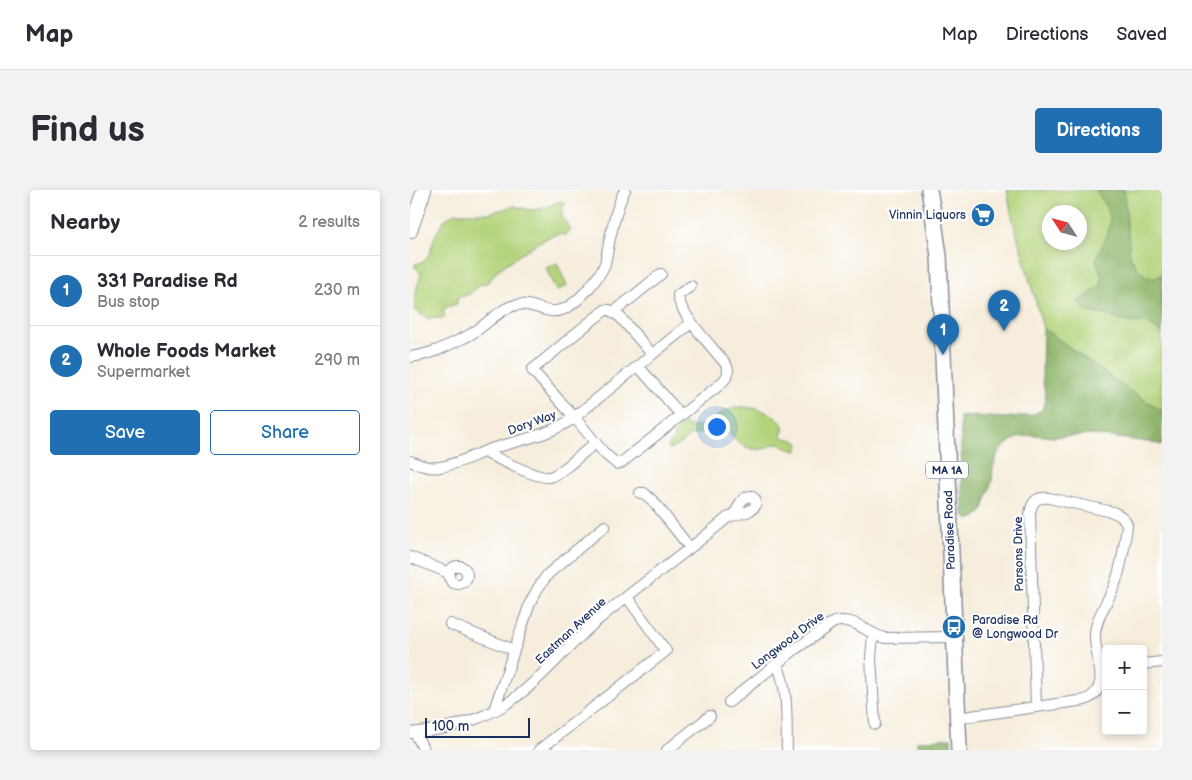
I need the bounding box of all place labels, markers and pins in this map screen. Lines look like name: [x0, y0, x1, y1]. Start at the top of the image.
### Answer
supermarket icon: Vinnin Liquors: [970, 202, 996, 228]
place label: Vinnin Liquors: [889, 208, 966, 223]
pin: 2: [988, 290, 1020, 331]
pin: 1: [927, 314, 959, 355]
place label: Paradise Rd @ Longwood Dr: [972, 613, 1059, 642]
bus stop icon: Paradise Rd @ Longwood Dr: [941, 614, 967, 640]

